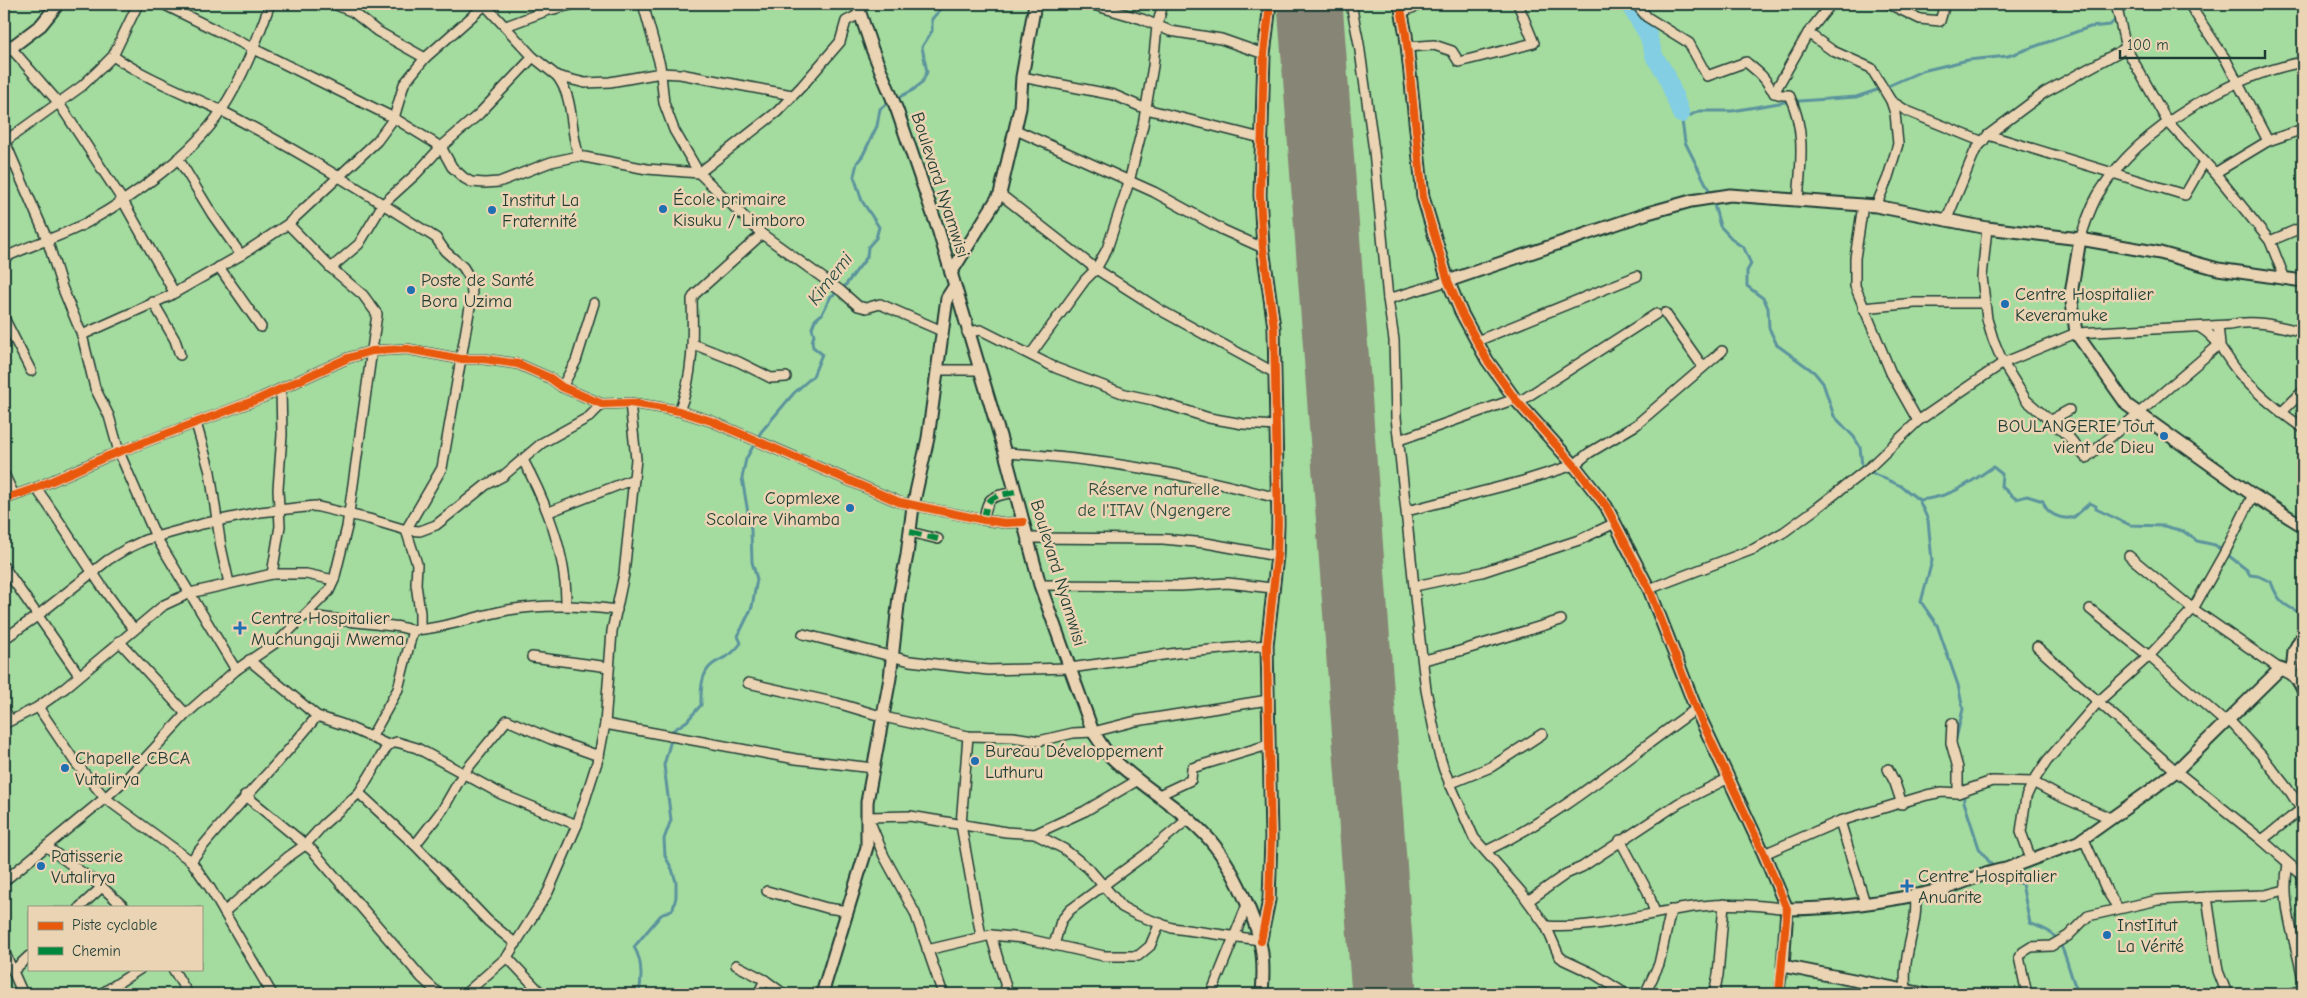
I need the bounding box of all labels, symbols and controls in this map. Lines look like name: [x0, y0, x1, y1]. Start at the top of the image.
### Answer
scale bar: [2120, 28, 2264, 60]
text: 100 m: [2127, 36, 2169, 54]
street label: Boulevard Nyamwisi: [907, 110, 973, 260]
place label: École primaire Kisuku / Limboro: [673, 188, 805, 231]
place label: Institut La Fraternité: [502, 190, 579, 232]
marker: École primaire Kisuku / Limboro: [657, 203, 669, 215]
marker: Institut La Fraternité: [486, 204, 498, 216]
water label: Kimemi: [803, 248, 858, 310]
place label: Poste de Santé Bora Uzima: [421, 270, 534, 312]
marker: Poste de Santé Bora Uzima: [405, 284, 417, 296]
place label: Centre Hospitalier Keveramuke: [2015, 284, 2155, 326]
marker: Centre Hospitalier Keveramuke: [1999, 298, 2011, 310]
place label: BOULANGERIE Tout vient de Dieu: [1998, 416, 2155, 458]
marker: BOULANGERIE Tout vient de Dieu: [2158, 430, 2170, 442]
park label: Réserve naturelle de l'ITAV (Ngengere: [1077, 479, 1231, 521]
place label: Copmlexe Scolaire Vihamba: [706, 488, 840, 530]
street label: Boulevard Nyamwisi: [1026, 497, 1090, 649]
marker: Copmlexe Scolaire Vihamba: [844, 502, 856, 514]
place label: Centre Hospitalier Muchungaji Mwema: [251, 608, 405, 650]
marker: Centre Hospitalier Muchungaji Mwema: [233, 621, 247, 635]
place label: Bureau Développement Luthuru: [985, 741, 1164, 783]
place label: Chapelle CBCA Vutalirya: [75, 748, 190, 790]
marker: Bureau Développement Luthuru: [969, 755, 981, 767]
marker: Chapelle CBCA Vutalirya: [59, 762, 71, 774]
place label: Patisserie Vutalirya: [51, 846, 123, 888]
marker: Patisserie Vutalirya: [35, 860, 47, 872]
place label: Centre Hospitalier Anuarite: [1918, 866, 2058, 908]
marker: Centre Hospitalier Anuarite: [1900, 879, 1914, 893]
legend: [28, 906, 202, 970]
place label: InstIitut La Vérité: [2117, 915, 2184, 957]
text: Piste cyclable: [72, 916, 158, 934]
marker: InstIitut La Vérité: [2101, 929, 2113, 941]
text: Chemin: [72, 942, 121, 960]

